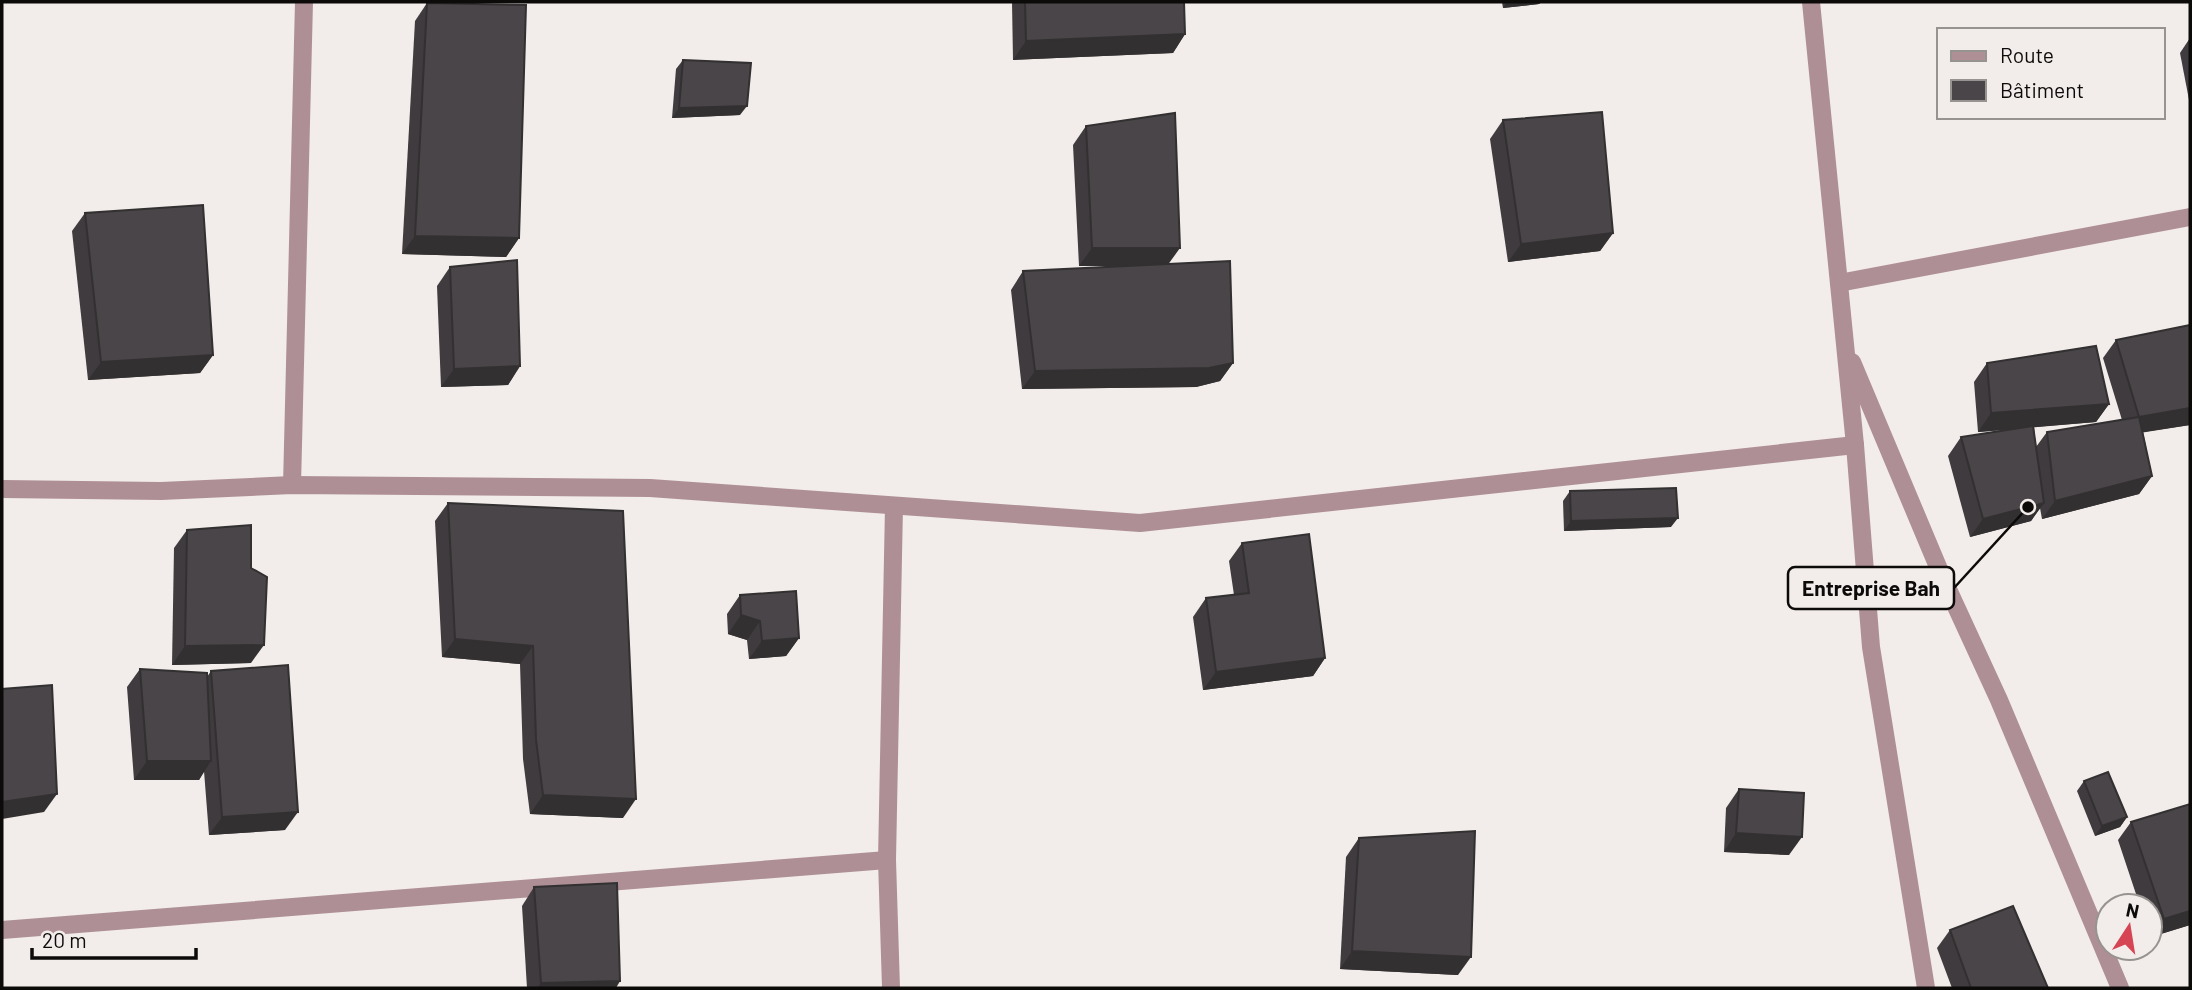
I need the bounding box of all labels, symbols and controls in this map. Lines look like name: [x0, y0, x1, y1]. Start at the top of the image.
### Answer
legend: [1937, 28, 2164, 119]
text: Route: [2000, 42, 2054, 67]
text: Bâtiment: [2000, 77, 2084, 102]
callout: Entreprise Bah: [1788, 567, 1954, 609]
text: Entreprise Bah: [1802, 575, 1940, 600]
north arrow: [2094, 892, 2164, 962]
text: N: [2124, 897, 2141, 922]
scale bar: [32, 916, 196, 960]
text: 20 m: [42, 927, 87, 952]

